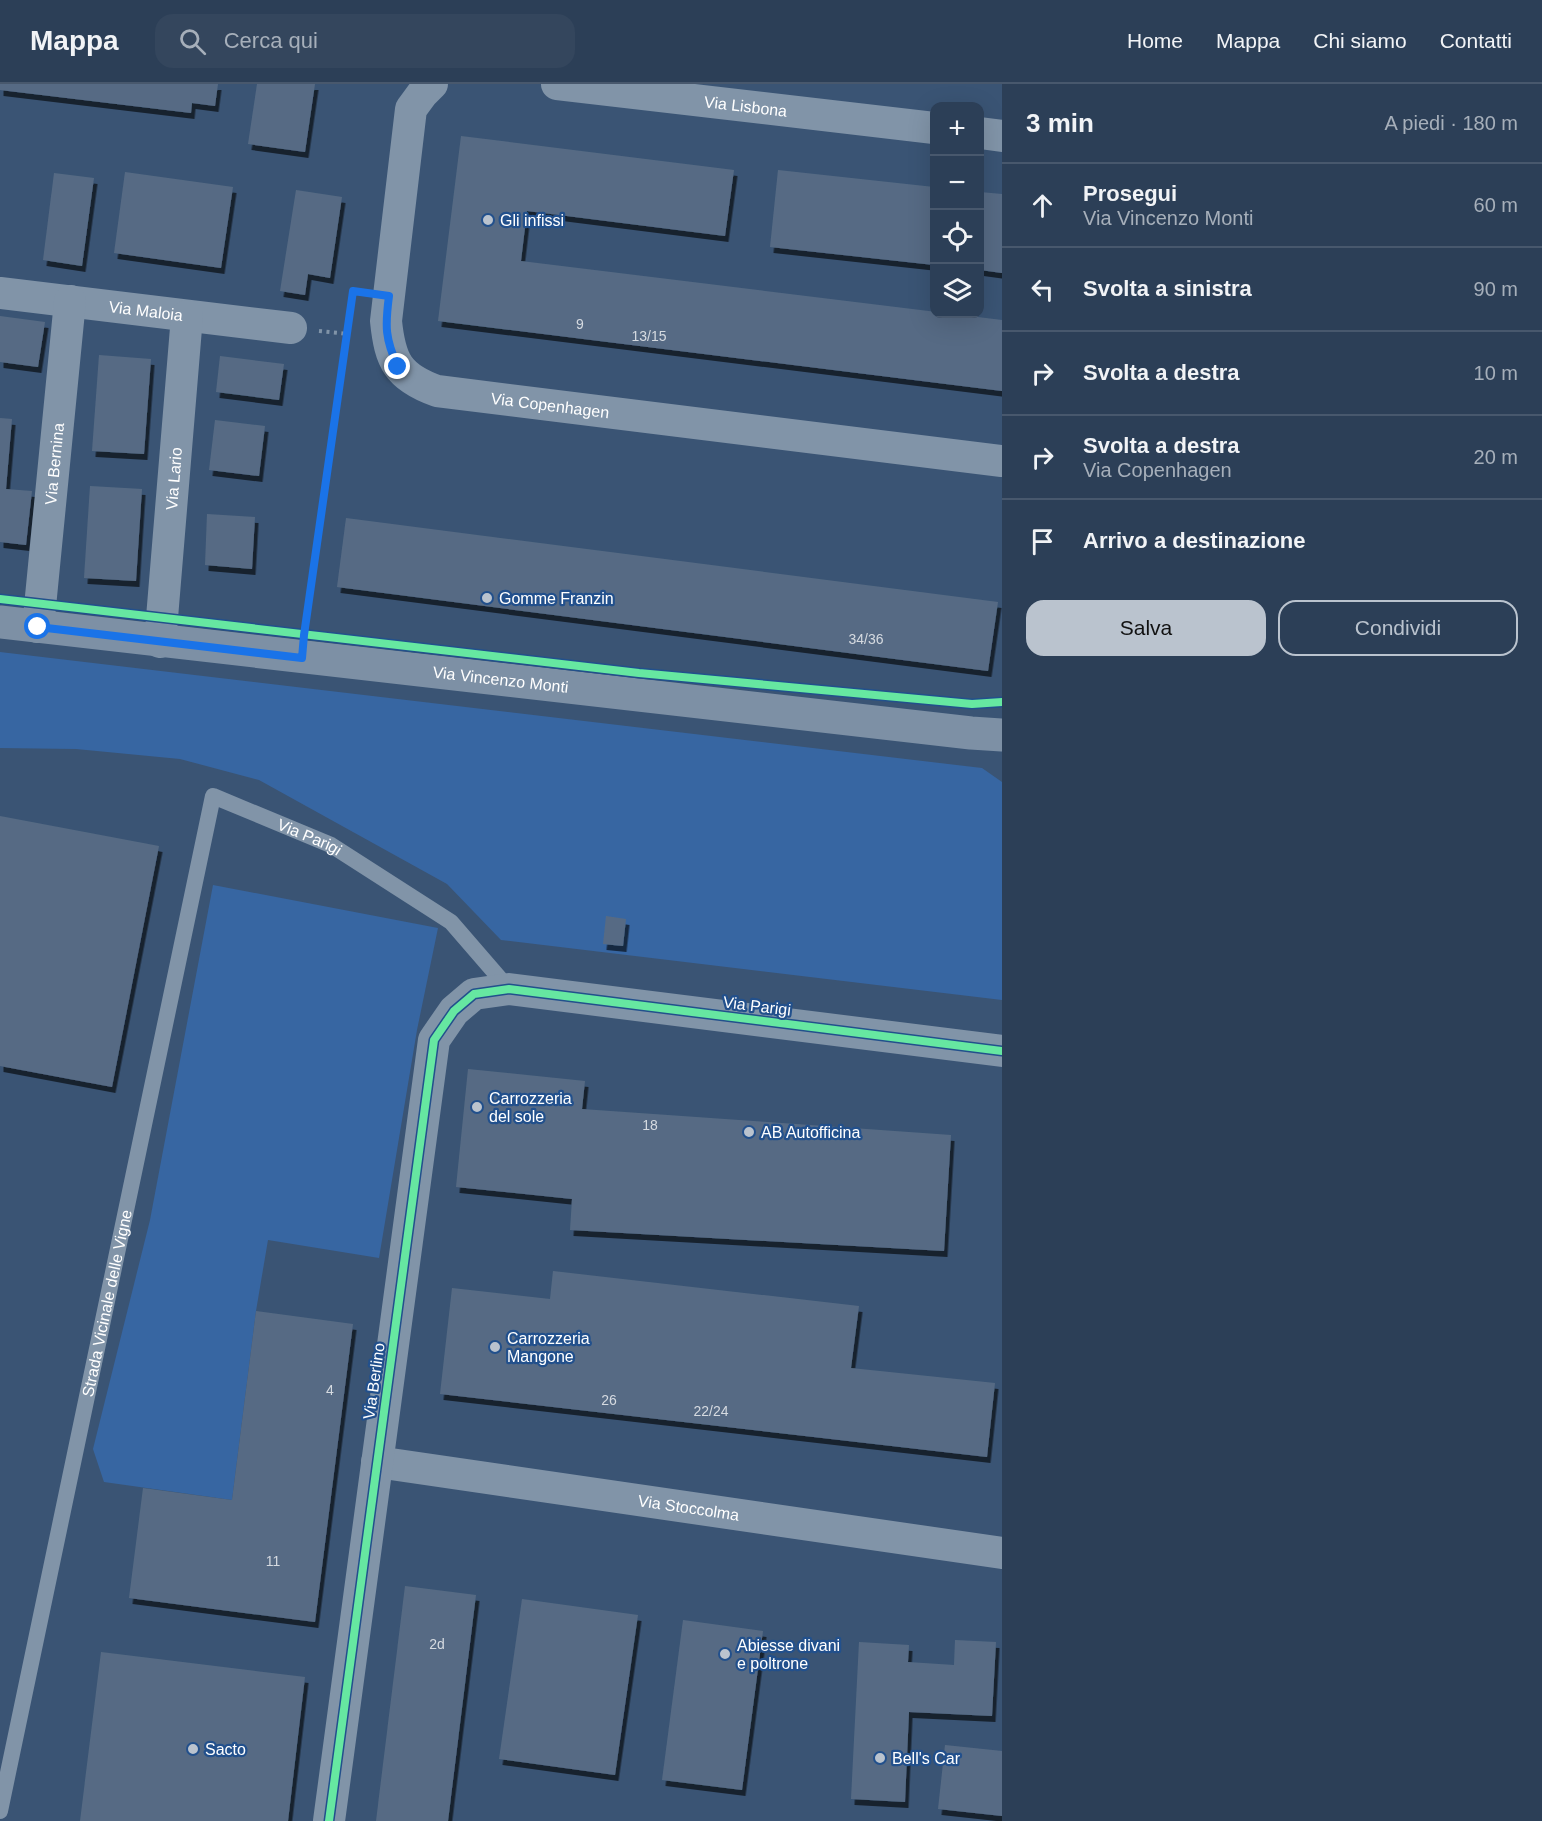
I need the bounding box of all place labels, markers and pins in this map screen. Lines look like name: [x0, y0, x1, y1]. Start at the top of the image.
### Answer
place label: Gli infissi: [500, 212, 564, 229]
marker: Gli infissi: [481, 213, 495, 227]
place label: Gomme Franzin: [499, 590, 614, 607]
marker: Gomme Franzin: [480, 591, 494, 605]
place label: Carrozzeria del sole: [489, 1090, 572, 1125]
marker: Carrozzeria del sole: [470, 1100, 484, 1114]
place label: AB Autofficina: [761, 1124, 860, 1141]
marker: AB Autofficina: [742, 1125, 756, 1139]
place label: Carrozzeria Mangone: [507, 1330, 590, 1365]
marker: Carrozzeria Mangone: [488, 1340, 502, 1354]
place label: Abiesse divani e poltrone: [737, 1637, 840, 1672]
marker: Abiesse divani e poltrone: [718, 1647, 732, 1661]
place label: Sacto: [205, 1741, 246, 1758]
marker: Sacto: [186, 1742, 200, 1756]
place label: Bell's Car: [892, 1750, 961, 1767]
marker: Bell's Car: [873, 1751, 887, 1765]

